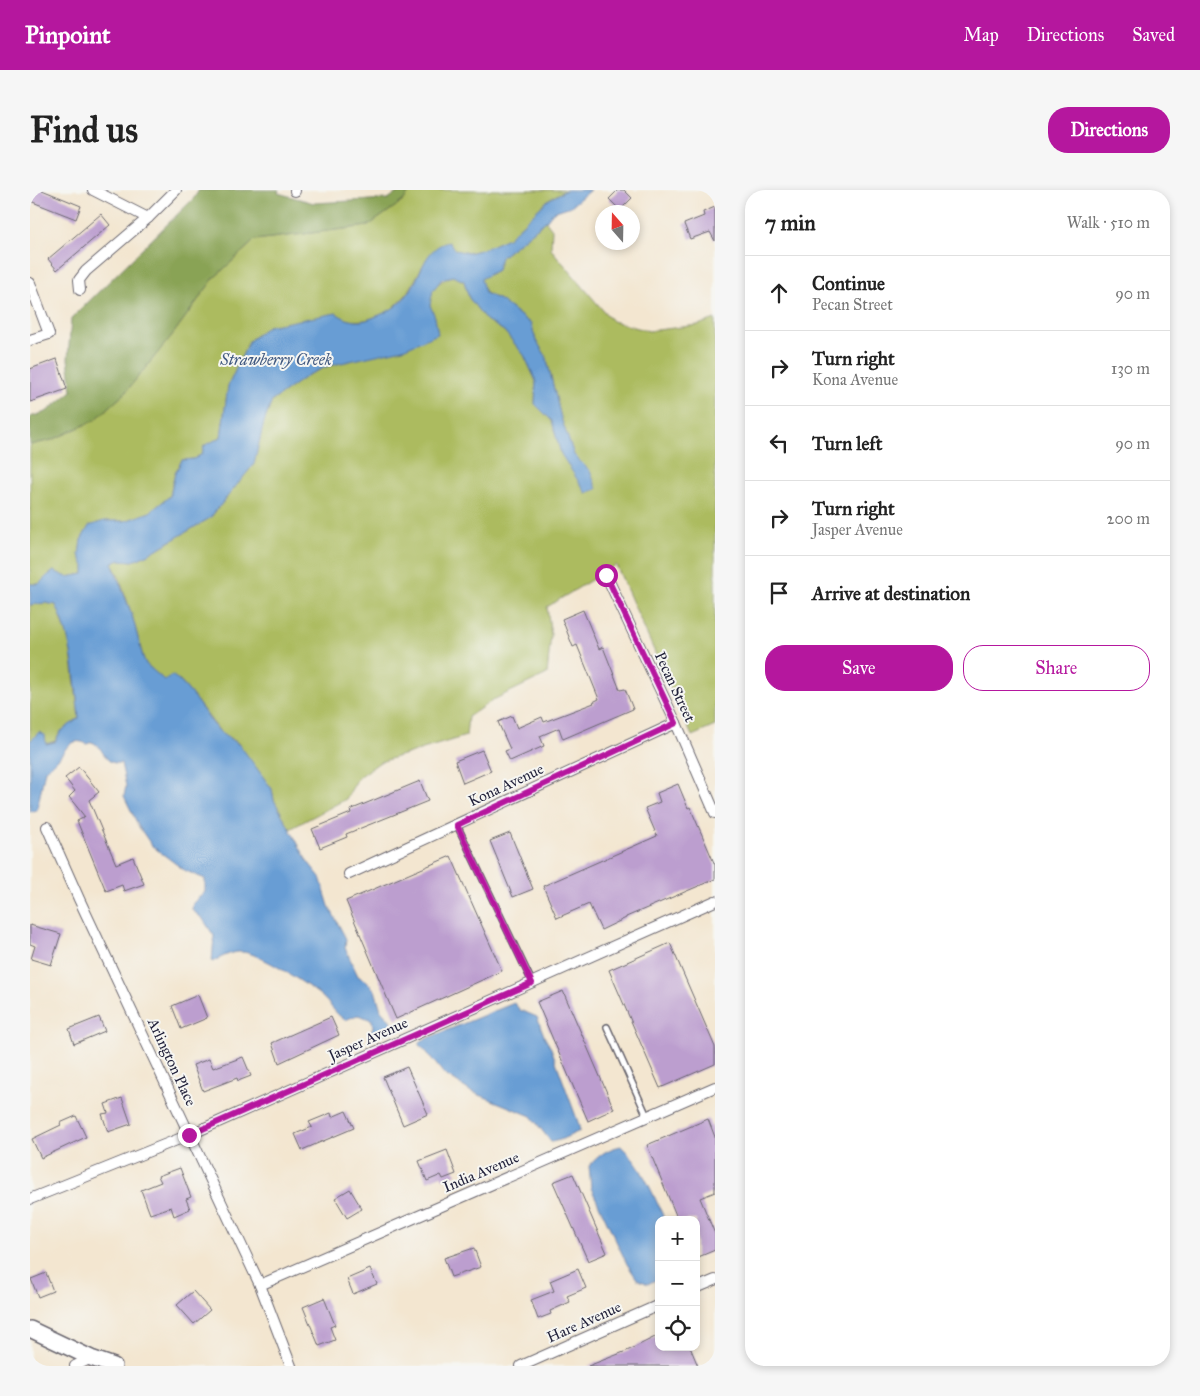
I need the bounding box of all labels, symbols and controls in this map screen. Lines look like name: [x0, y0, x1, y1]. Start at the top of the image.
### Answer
text: Pinpoint: [25, 20, 111, 50]
text: Map: [963, 24, 999, 46]
text: Directions: [1027, 24, 1104, 46]
text: Saved: [1132, 24, 1175, 46]
button: Directions: [1048, 107, 1170, 153]
text: Find us: [30, 109, 138, 152]
north arrow: [595, 205, 640, 250]
text: 7 min: [765, 210, 816, 236]
text: Walk · 510 m: [1067, 213, 1150, 232]
text: Continue: [812, 272, 885, 295]
icon: ahead: [765, 279, 793, 307]
text: 90 m: [1115, 284, 1150, 303]
text: Pecan Street: [812, 295, 893, 314]
text: Turn right: [812, 347, 895, 370]
water label: Strawberry Creek: [219, 350, 332, 369]
icon: right: [765, 354, 793, 382]
text: 130 m: [1111, 359, 1150, 378]
text: Kona Avenue: [812, 370, 898, 389]
icon: left: [765, 429, 793, 457]
text: Turn left: [812, 432, 882, 455]
text: 90 m: [1115, 434, 1150, 453]
text: Turn right: [812, 497, 895, 520]
icon: right: [765, 504, 793, 532]
text: 200 m: [1107, 509, 1150, 528]
text: Jasper Avenue: [812, 520, 903, 539]
route start: [595, 564, 618, 587]
icon: arrive: [765, 579, 793, 607]
text: Arrive at destination: [812, 582, 970, 605]
button: Save: [765, 645, 953, 691]
button: Share: [963, 645, 1150, 691]
street label: Pecan Street: [651, 649, 699, 726]
street label: Kona Avenue: [466, 760, 546, 810]
street label: Jasper Avenue: [324, 1013, 411, 1066]
street label: Arlington Place: [143, 1014, 200, 1109]
route end: [178, 1124, 201, 1147]
street label: India Avenue: [440, 1148, 522, 1196]
map controls: [655, 1216, 700, 1351]
button: +: [655, 1216, 700, 1261]
button: −: [655, 1261, 700, 1306]
street label: Hare Avenue: [544, 1298, 624, 1346]
button: locate: [655, 1306, 700, 1351]

